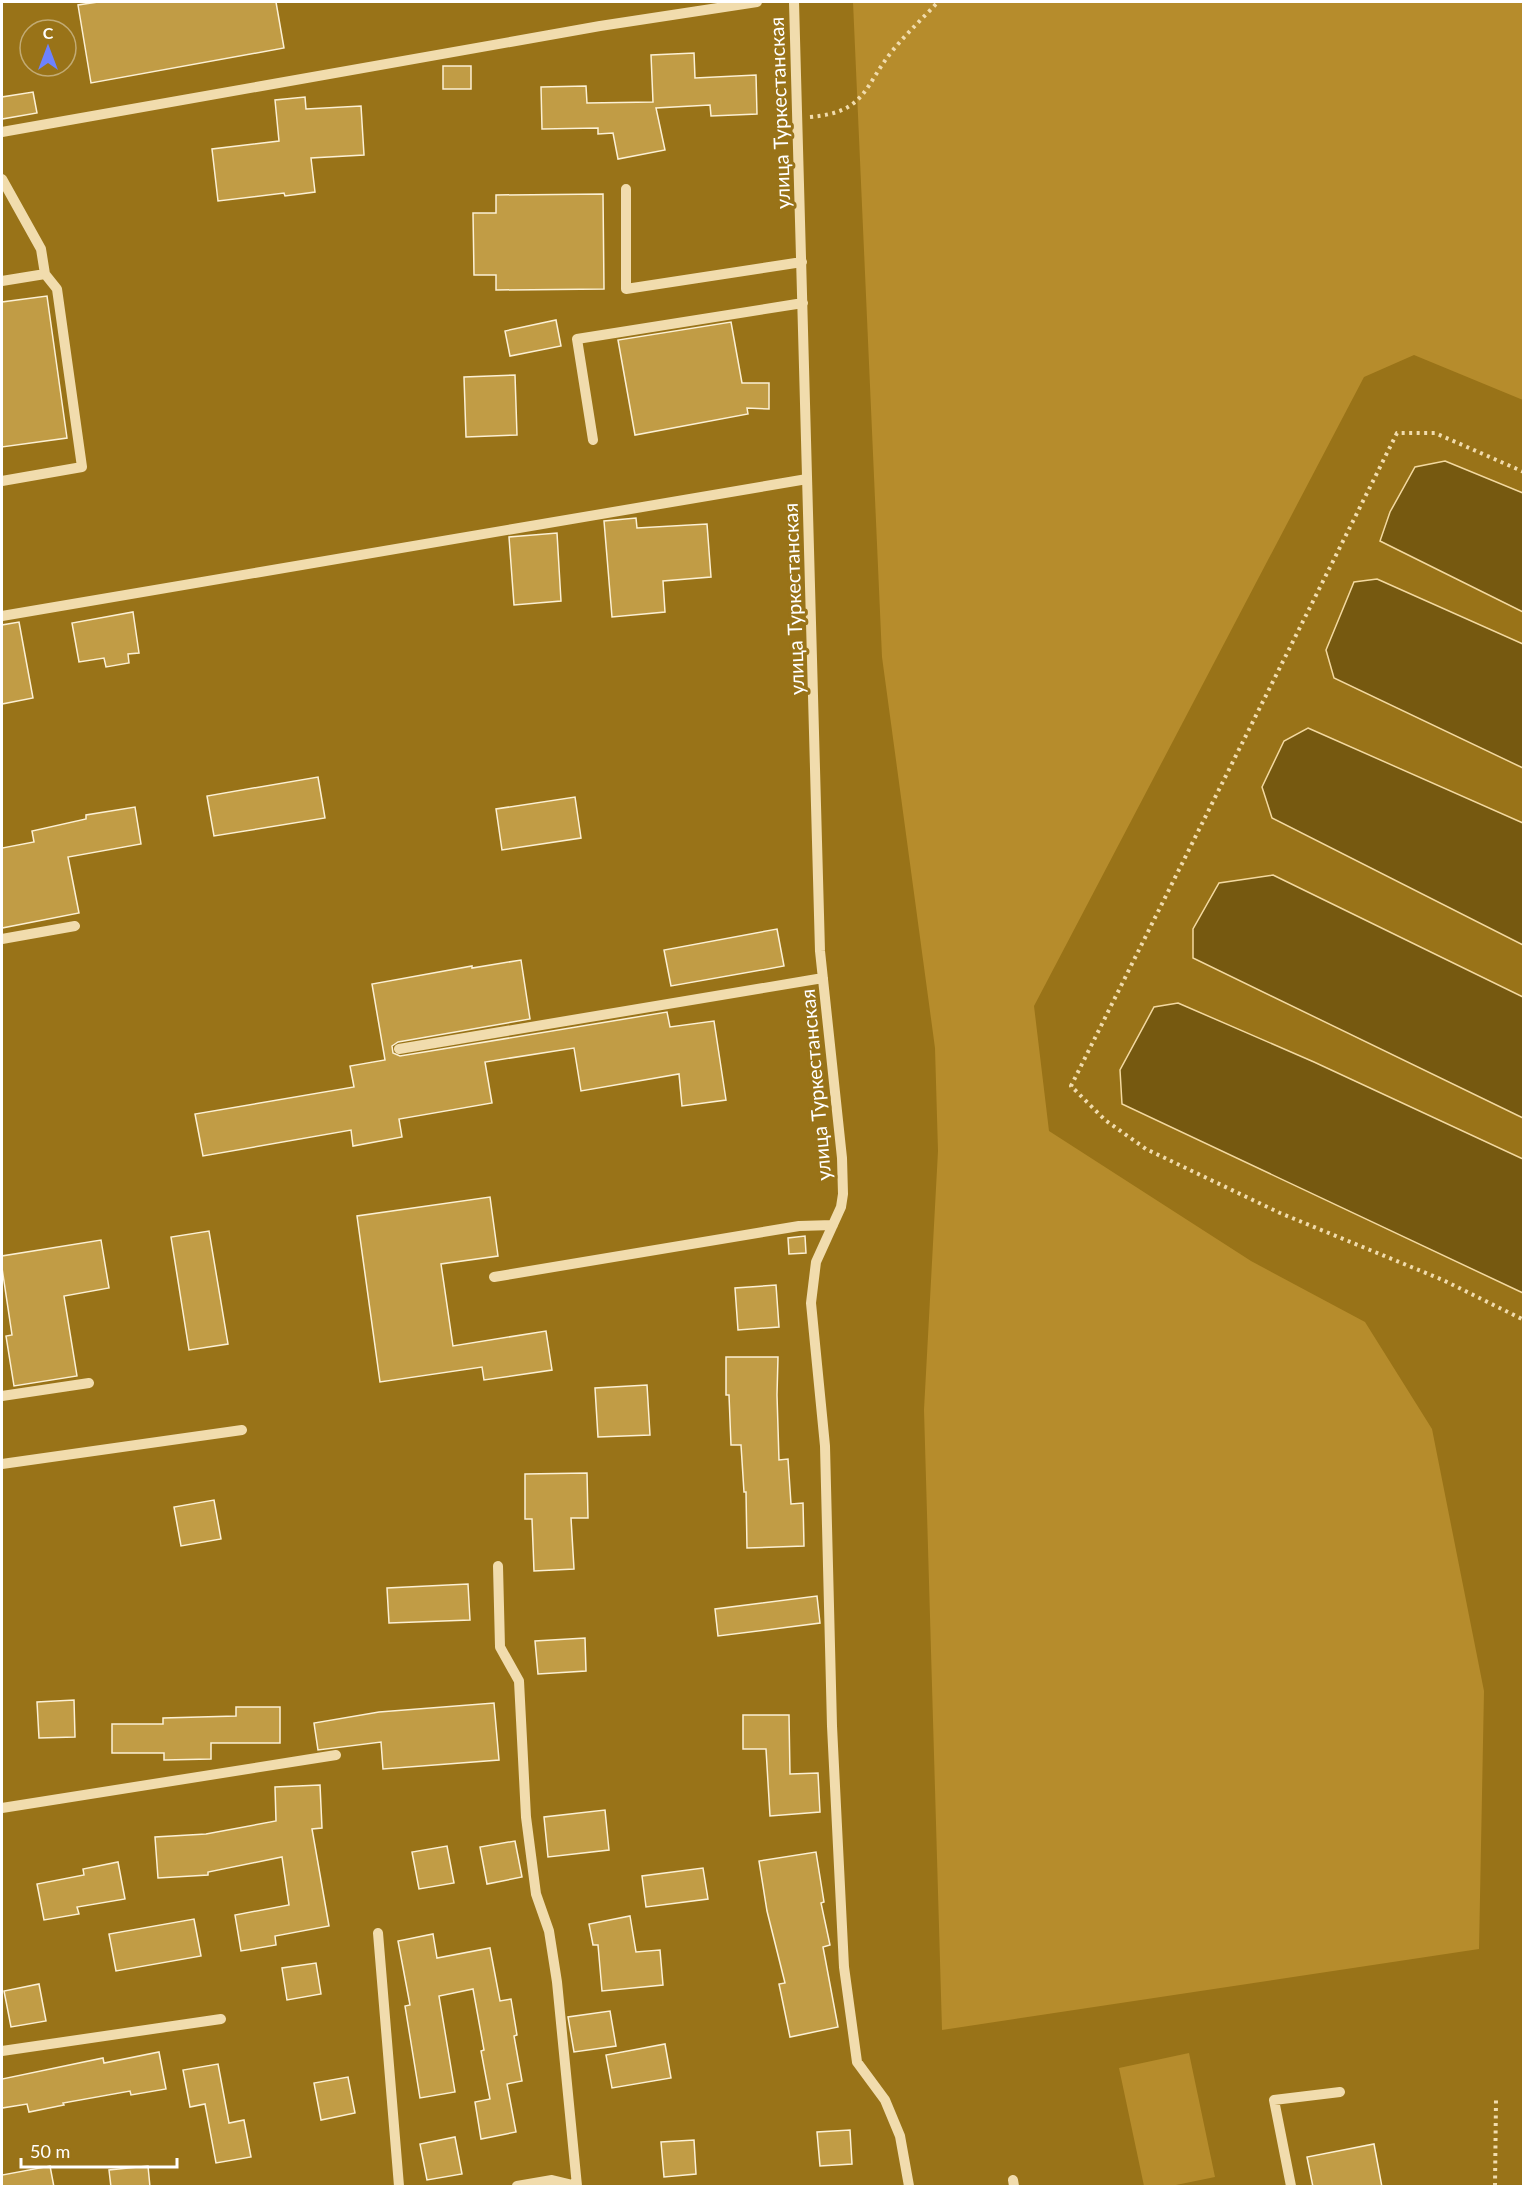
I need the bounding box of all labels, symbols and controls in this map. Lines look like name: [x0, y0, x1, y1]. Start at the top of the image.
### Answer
street label: улица Туркестанская: [764, 16, 794, 210]
north arrow: [18, 18, 78, 78]
text: С: [43, 23, 54, 42]
street label: улица Туркестанская: [778, 502, 808, 696]
street label: улица Туркестанская: [795, 988, 835, 1182]
scale bar: [21, 2131, 177, 2169]
text: 50 m: [30, 2140, 70, 2162]

